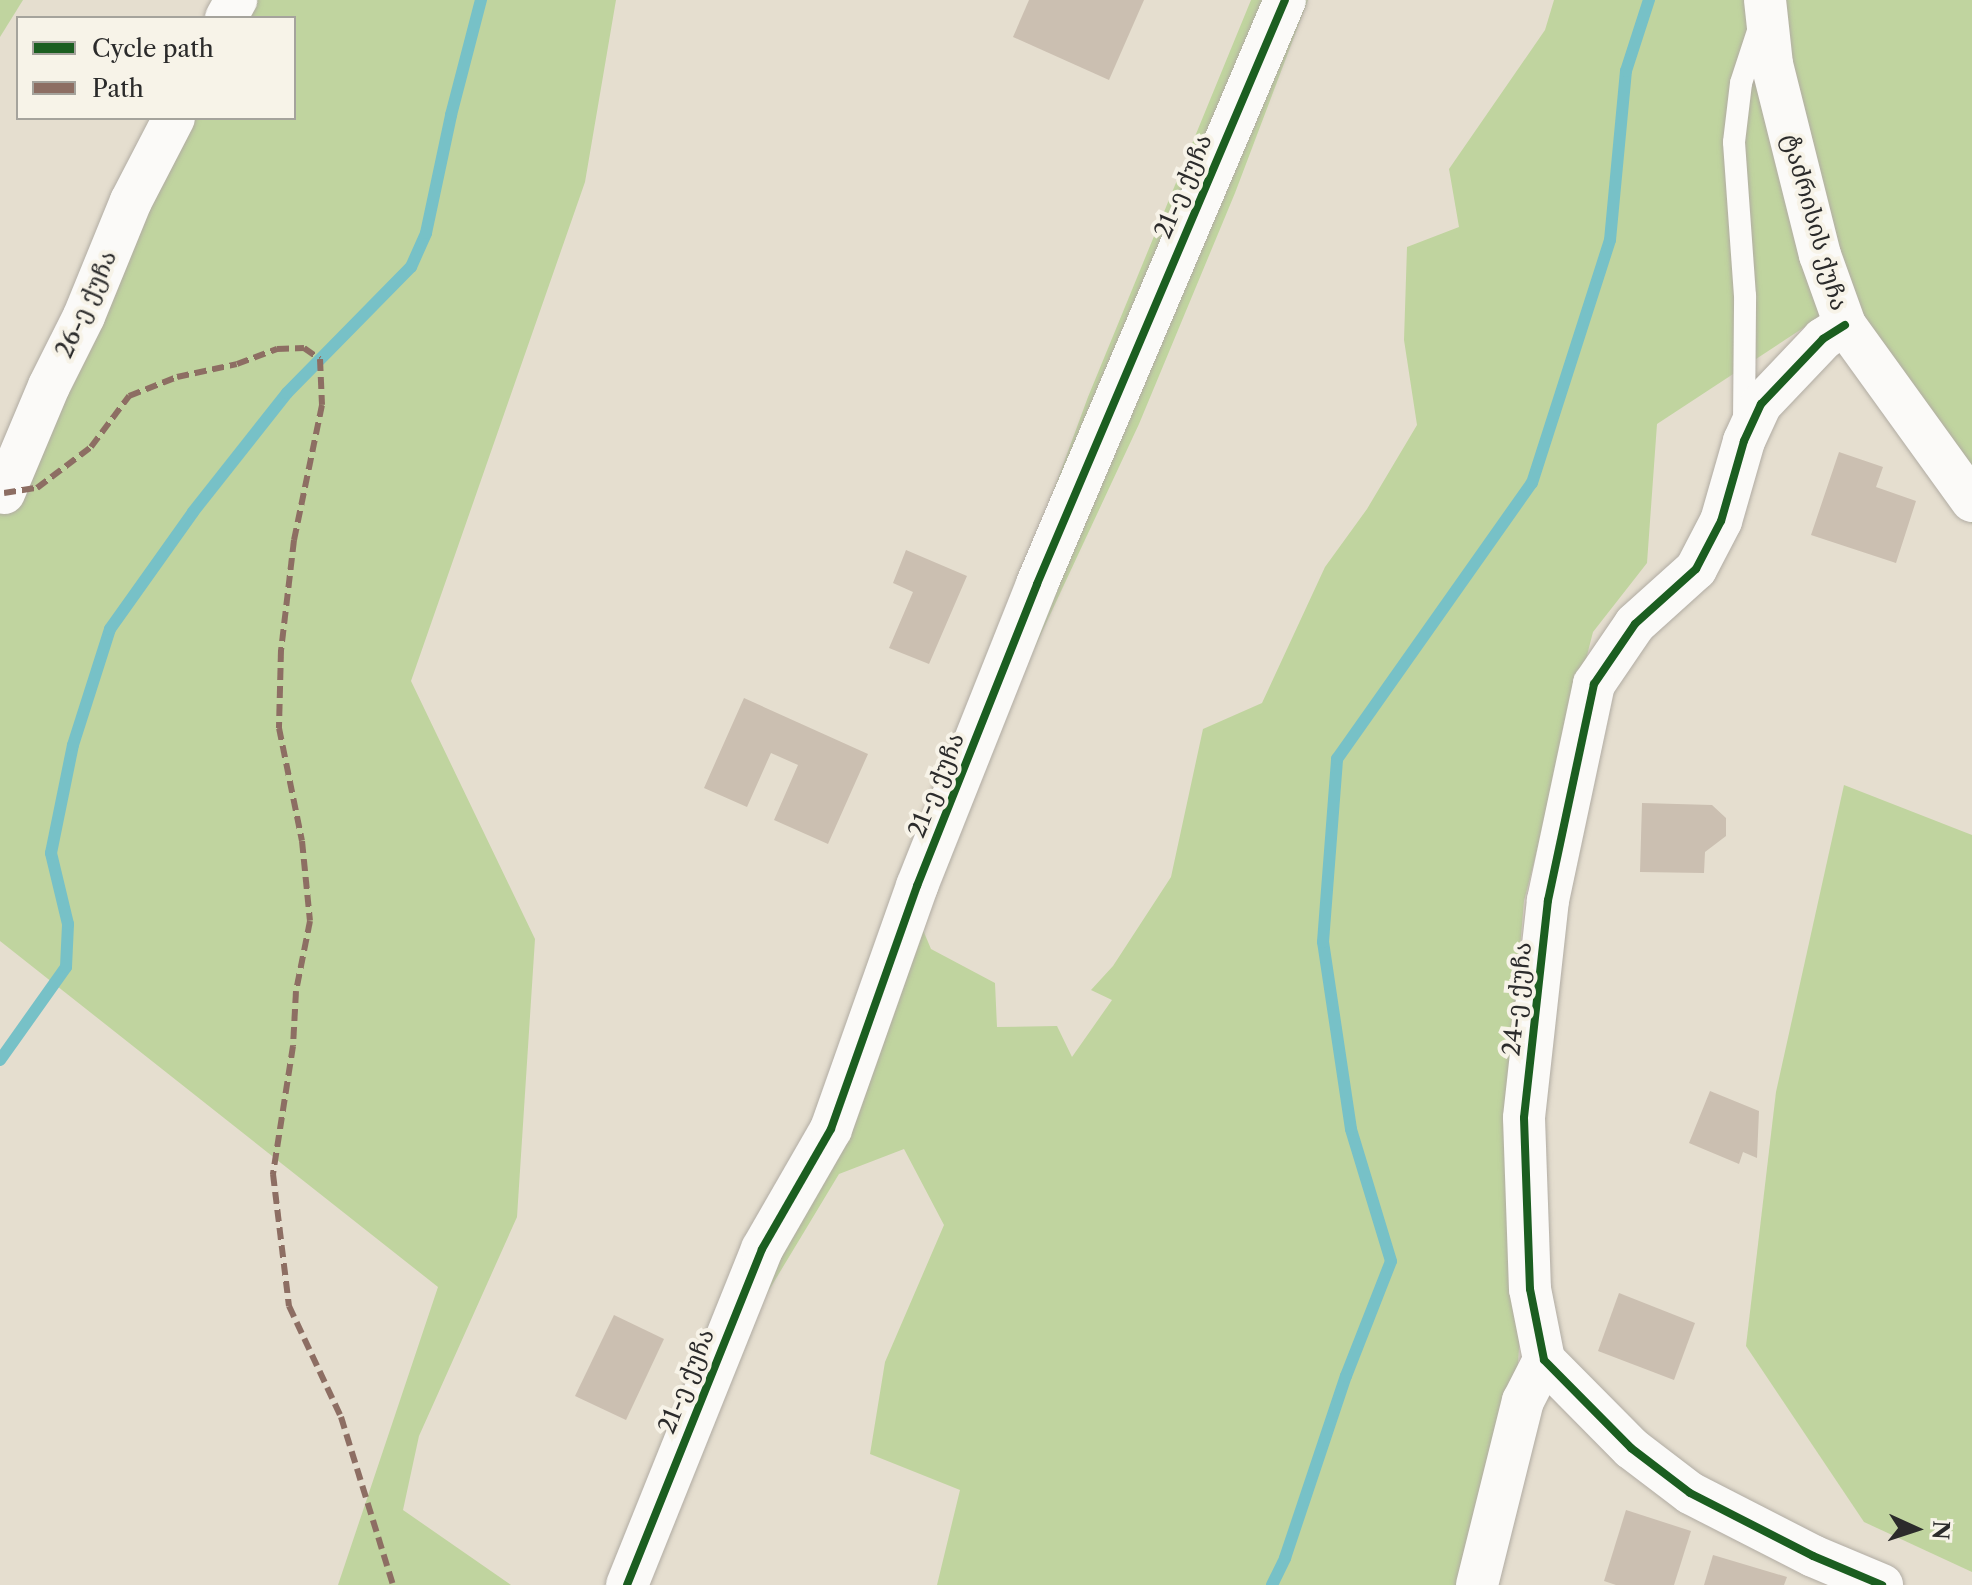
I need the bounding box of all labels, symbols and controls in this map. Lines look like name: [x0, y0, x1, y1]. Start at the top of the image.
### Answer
legend: [16, 16, 296, 120]
text: Cycle path: [92, 34, 214, 63]
text: Path: [92, 74, 144, 103]
street label: 21-ე ქუჩა: [1148, 129, 1218, 243]
street label: ტაძრისის ქუჩა: [1776, 130, 1854, 314]
street label: 26-ე ქუჩა: [50, 246, 122, 362]
street label: 21-ე ქუჩა: [902, 728, 970, 842]
street label: 24-ე ქუჩა: [1497, 941, 1537, 1057]
street label: 21-ე ქუჩა: [652, 1324, 720, 1438]
north arrow: [1876, 1489, 1956, 1569]
text: N: [1926, 1520, 1954, 1541]

